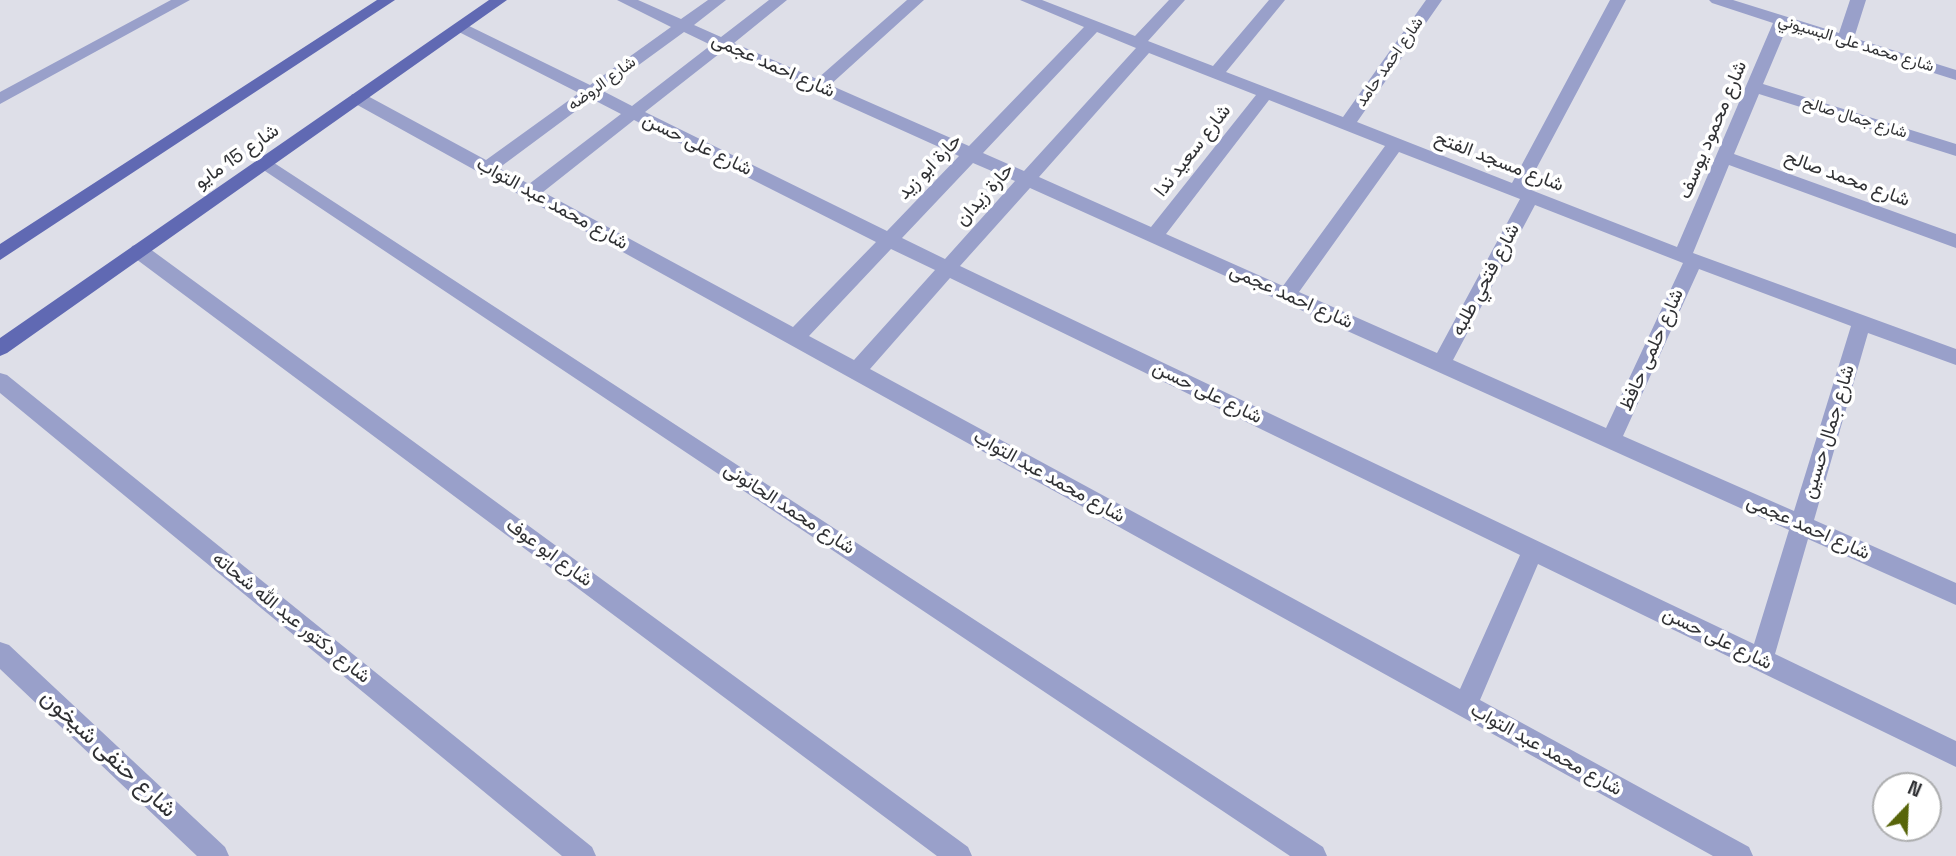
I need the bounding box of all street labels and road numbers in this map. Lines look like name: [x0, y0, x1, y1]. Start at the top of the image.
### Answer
street label: شارع محمد على البسيوني: [1776, 11, 1936, 77]
street label: شارع احمد حامد: [1352, 14, 1428, 110]
street label: شارع احمد عجمى: [708, 29, 838, 103]
street label: شارع الروضه: [564, 53, 640, 115]
street label: شارع محمود يوسف: [1674, 58, 1752, 202]
street label: شارع جمال صالح: [1801, 93, 1909, 143]
street label: شارع سعيد ندا: [1150, 100, 1236, 202]
street label: شارع على حسن: [639, 109, 755, 181]
street label: شارع 15 مايو: [190, 120, 284, 194]
street label: شارع مسجد الفتح: [1431, 127, 1567, 197]
street label: حارة ابو زيد: [893, 129, 967, 205]
street label: شارع محمد صالح: [1781, 146, 1913, 212]
street label: شارع محمد عبد التواب: [472, 153, 632, 255]
street label: حارة زيدان: [951, 159, 1019, 231]
street label: شارع فتحي طلبه: [1447, 220, 1525, 340]
street label: شارع احمد عجمى: [1226, 260, 1356, 334]
street label: شارع حلمى حافظ: [1615, 285, 1689, 415]
street label: شارع على حسن: [1149, 357, 1265, 429]
street label: شارع جمال حسين: [1798, 362, 1860, 502]
street label: شارع محمد عبد التواب: [969, 426, 1129, 528]
street label: شارع محمد الحانونى: [719, 458, 859, 560]
street label: شارع احمد عجمى: [1743, 491, 1873, 565]
street label: شارع ابو عوف: [501, 514, 597, 592]
street label: شارع دكتور عبد الله شحاته: [208, 547, 374, 689]
street label: شارع على حسن: [1659, 603, 1775, 675]
street label: شارع حنفى شيخون: [34, 684, 182, 824]
street label: شارع محمد عبد التواب: [1466, 699, 1626, 801]

